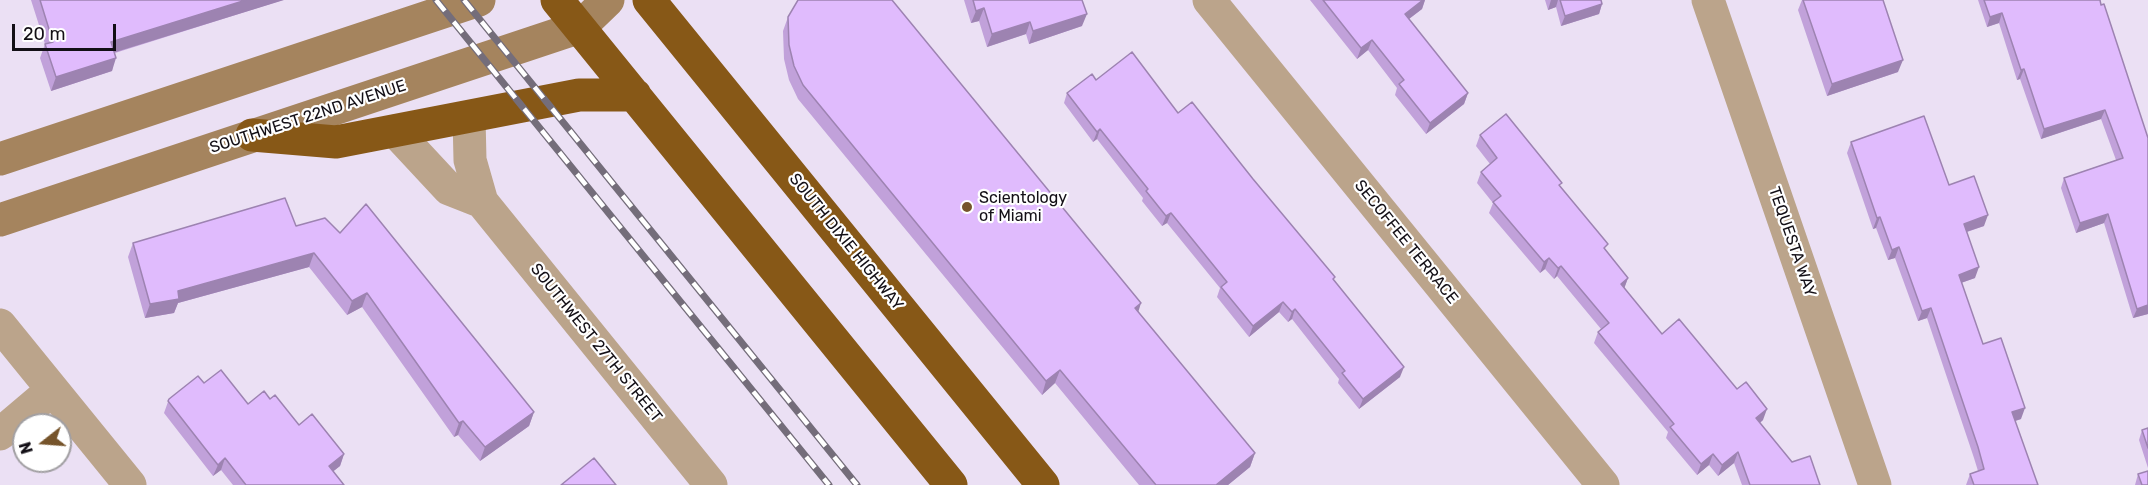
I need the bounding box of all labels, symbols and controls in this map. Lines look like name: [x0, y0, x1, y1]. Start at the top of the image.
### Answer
scale bar: [15, 12, 118, 50]
text: 20 m: [23, 23, 65, 45]
street label: SOUTHWEST 22ND AVENUE: [207, 76, 409, 158]
street label: SOUTH DIXIE HIGHWAY: [785, 170, 907, 314]
street label: SECOFFEE TERRACE: [1350, 176, 1462, 308]
street label: TEQUESTA WAY: [1764, 184, 1820, 300]
place label: Scientology of Miami: [979, 188, 1067, 226]
marker: Scientology of Miami: [960, 200, 974, 214]
street label: SOUTHWEST 27TH STREET: [526, 260, 666, 426]
north arrow: [12, 413, 72, 473]
text: N: [15, 440, 37, 456]

